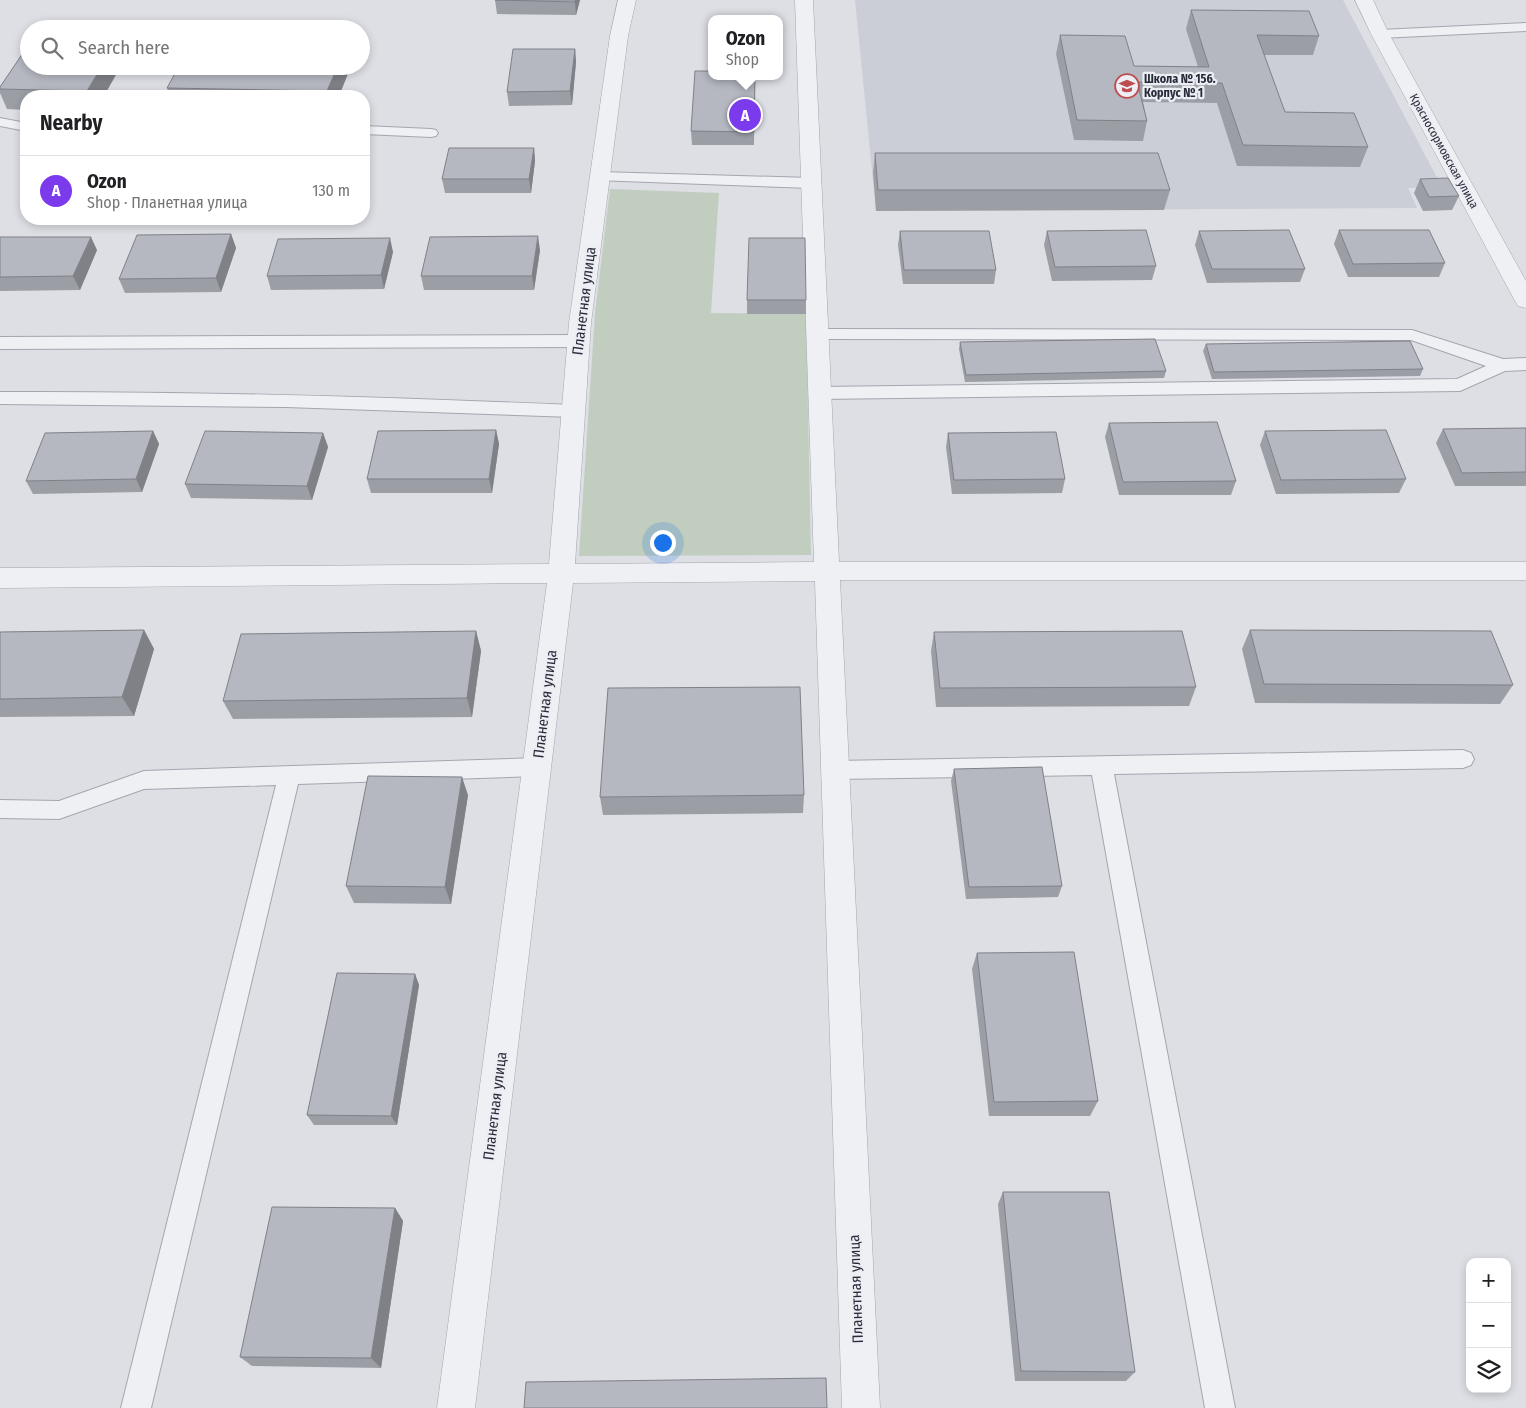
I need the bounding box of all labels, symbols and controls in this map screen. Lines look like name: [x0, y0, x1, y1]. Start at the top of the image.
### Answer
popup: [708, 15, 783, 80]
search box: [20, 20, 370, 75]
text: Ozon: [726, 27, 765, 50]
icon: search: [38, 34, 66, 62]
text: Search here: [78, 36, 170, 59]
text: Shop: [726, 50, 759, 69]
place label: Школа № 156. Корпус № 1: [1144, 72, 1216, 100]
school or university icon: Школа № 156. Корпус № 1: [1114, 73, 1140, 99]
street label: Красносормовская улица: [1407, 91, 1481, 211]
pin: A: [729, 96, 761, 134]
text: Nearby: [40, 110, 102, 136]
text: Ozon: [87, 170, 127, 193]
text: A: [52, 181, 60, 200]
text: 130 m: [312, 181, 350, 200]
text: Shop · Планетная улица: [87, 193, 248, 212]
street label: Планетная улица: [568, 246, 600, 356]
your location: [650, 530, 676, 556]
street label: Планетная улица: [529, 649, 561, 759]
street label: Планетная улица: [479, 1051, 511, 1161]
street label: Планетная улица: [845, 1234, 867, 1344]
map controls: [1466, 1258, 1511, 1393]
button: +: [1466, 1258, 1511, 1303]
button: −: [1466, 1303, 1511, 1348]
button: layers: [1466, 1348, 1511, 1393]

